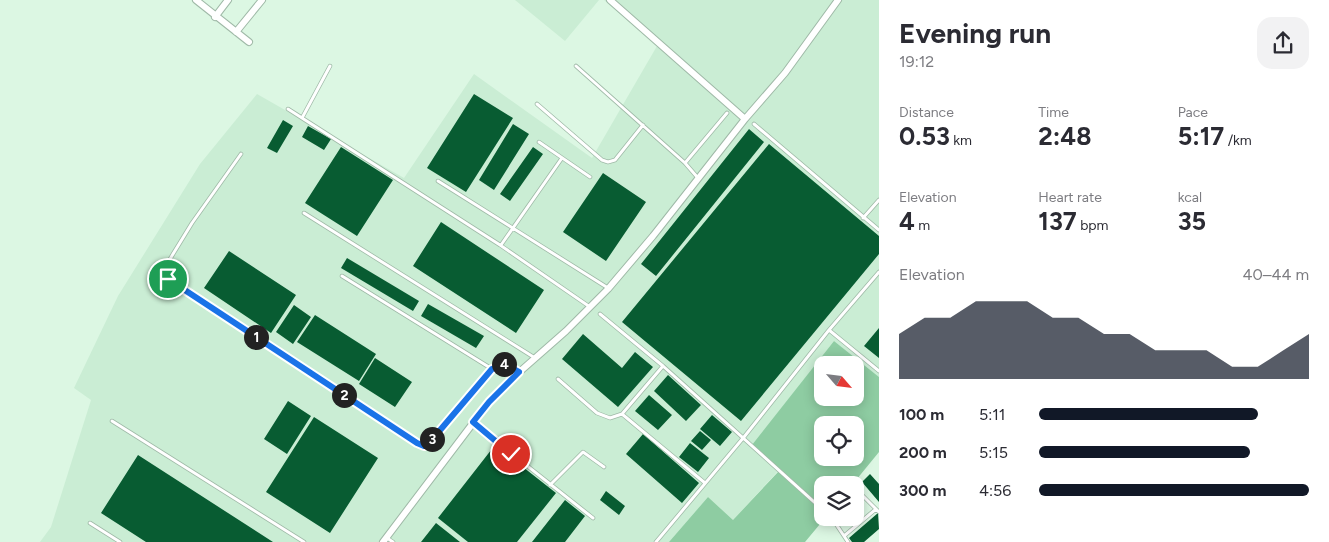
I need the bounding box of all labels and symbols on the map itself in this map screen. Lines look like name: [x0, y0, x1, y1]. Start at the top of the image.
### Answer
pin: [147, 258, 189, 300]
pin: 1: [244, 324, 268, 350]
pin: 4: [492, 352, 516, 376]
north arrow: [814, 356, 864, 406]
pin: 2: [332, 382, 356, 408]
pin: 3: [420, 426, 444, 452]
pin: [490, 433, 532, 475]

